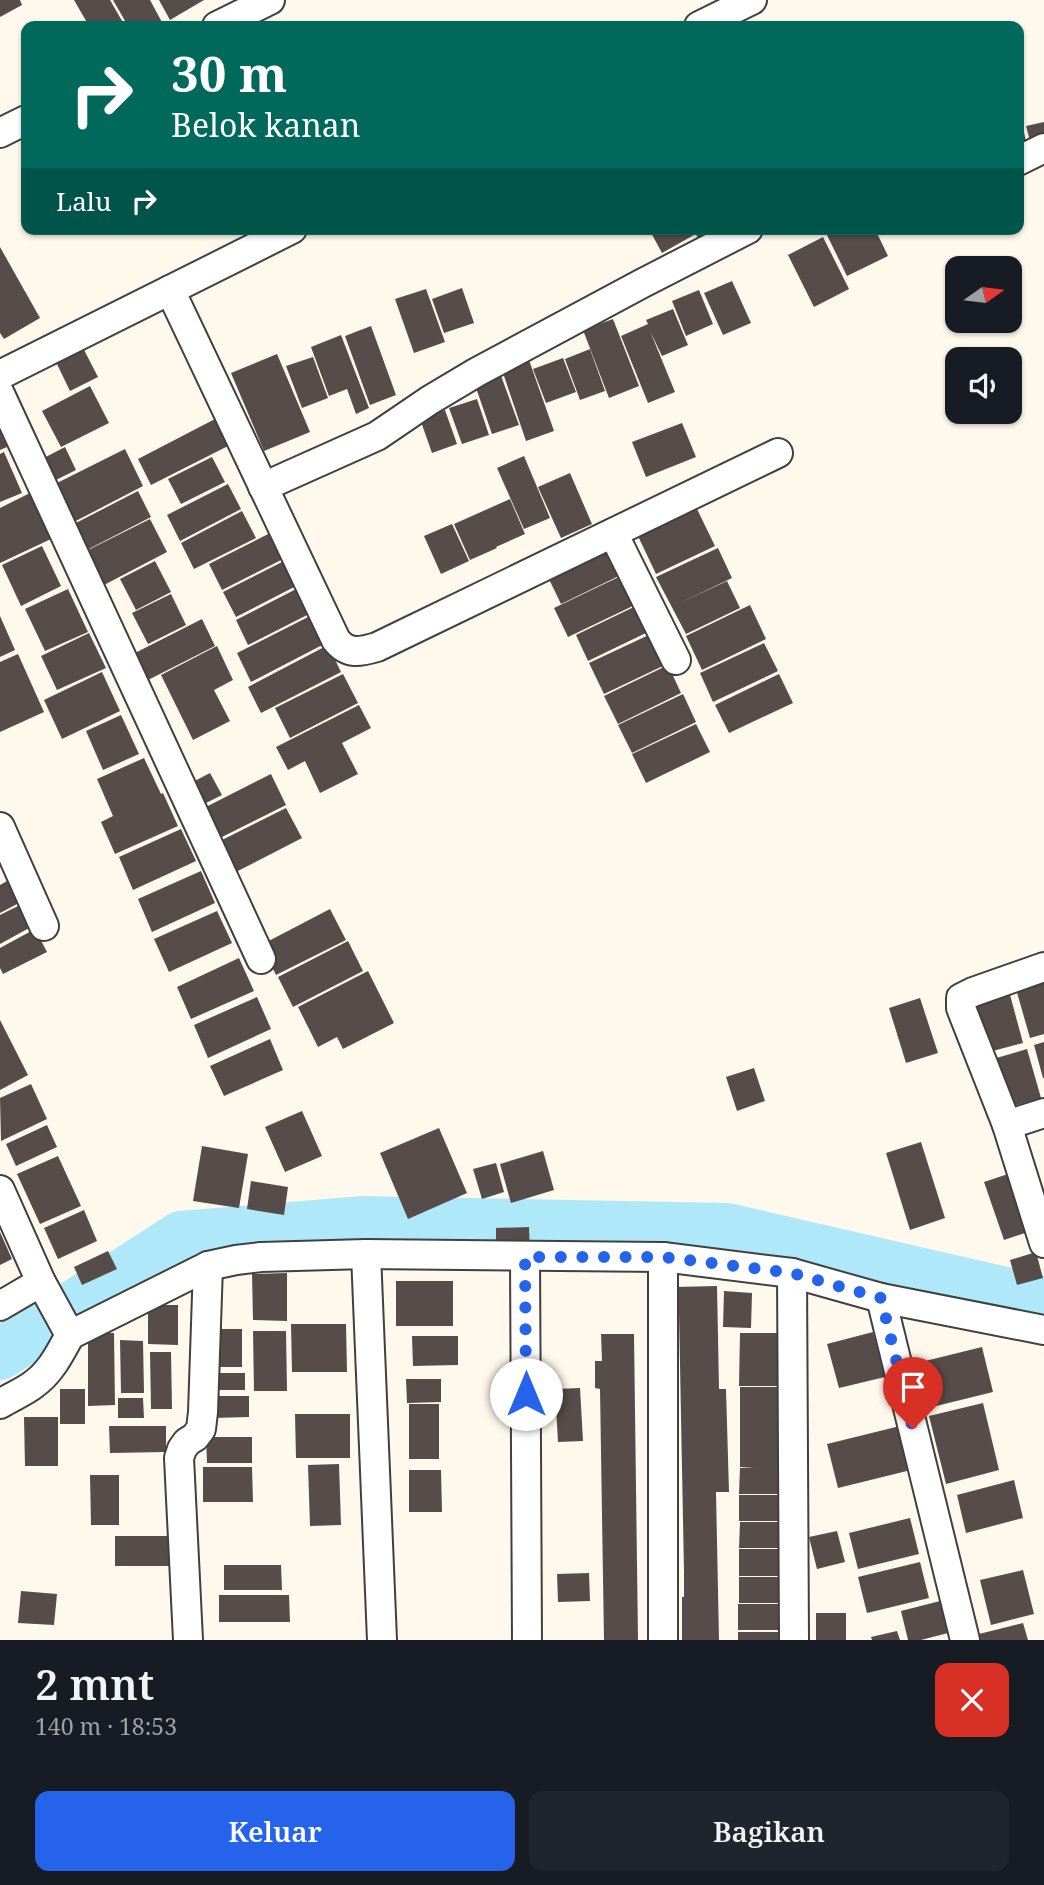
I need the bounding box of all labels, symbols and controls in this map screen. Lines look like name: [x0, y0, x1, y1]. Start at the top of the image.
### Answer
text: 30 m: [171, 40, 287, 106]
icon: right: [56, 49, 147, 140]
text: Belok kanan: [171, 103, 361, 146]
icon: right: [125, 182, 163, 220]
text: Lalu: [56, 183, 111, 219]
north arrow: [945, 256, 1022, 332]
map controls: [945, 256, 1022, 424]
button: sound: [945, 347, 1022, 424]
position arrow: [489, 1357, 563, 1431]
pin: [883, 1357, 943, 1429]
icon: arrive: [894, 1368, 932, 1406]
text: 2 mnt: [35, 1655, 154, 1712]
button: close: [935, 1663, 1009, 1737]
text: 140 m · 18:53: [35, 1710, 177, 1742]
button: Keluar: [35, 1791, 515, 1871]
button: Bagikan: [529, 1791, 1009, 1871]

